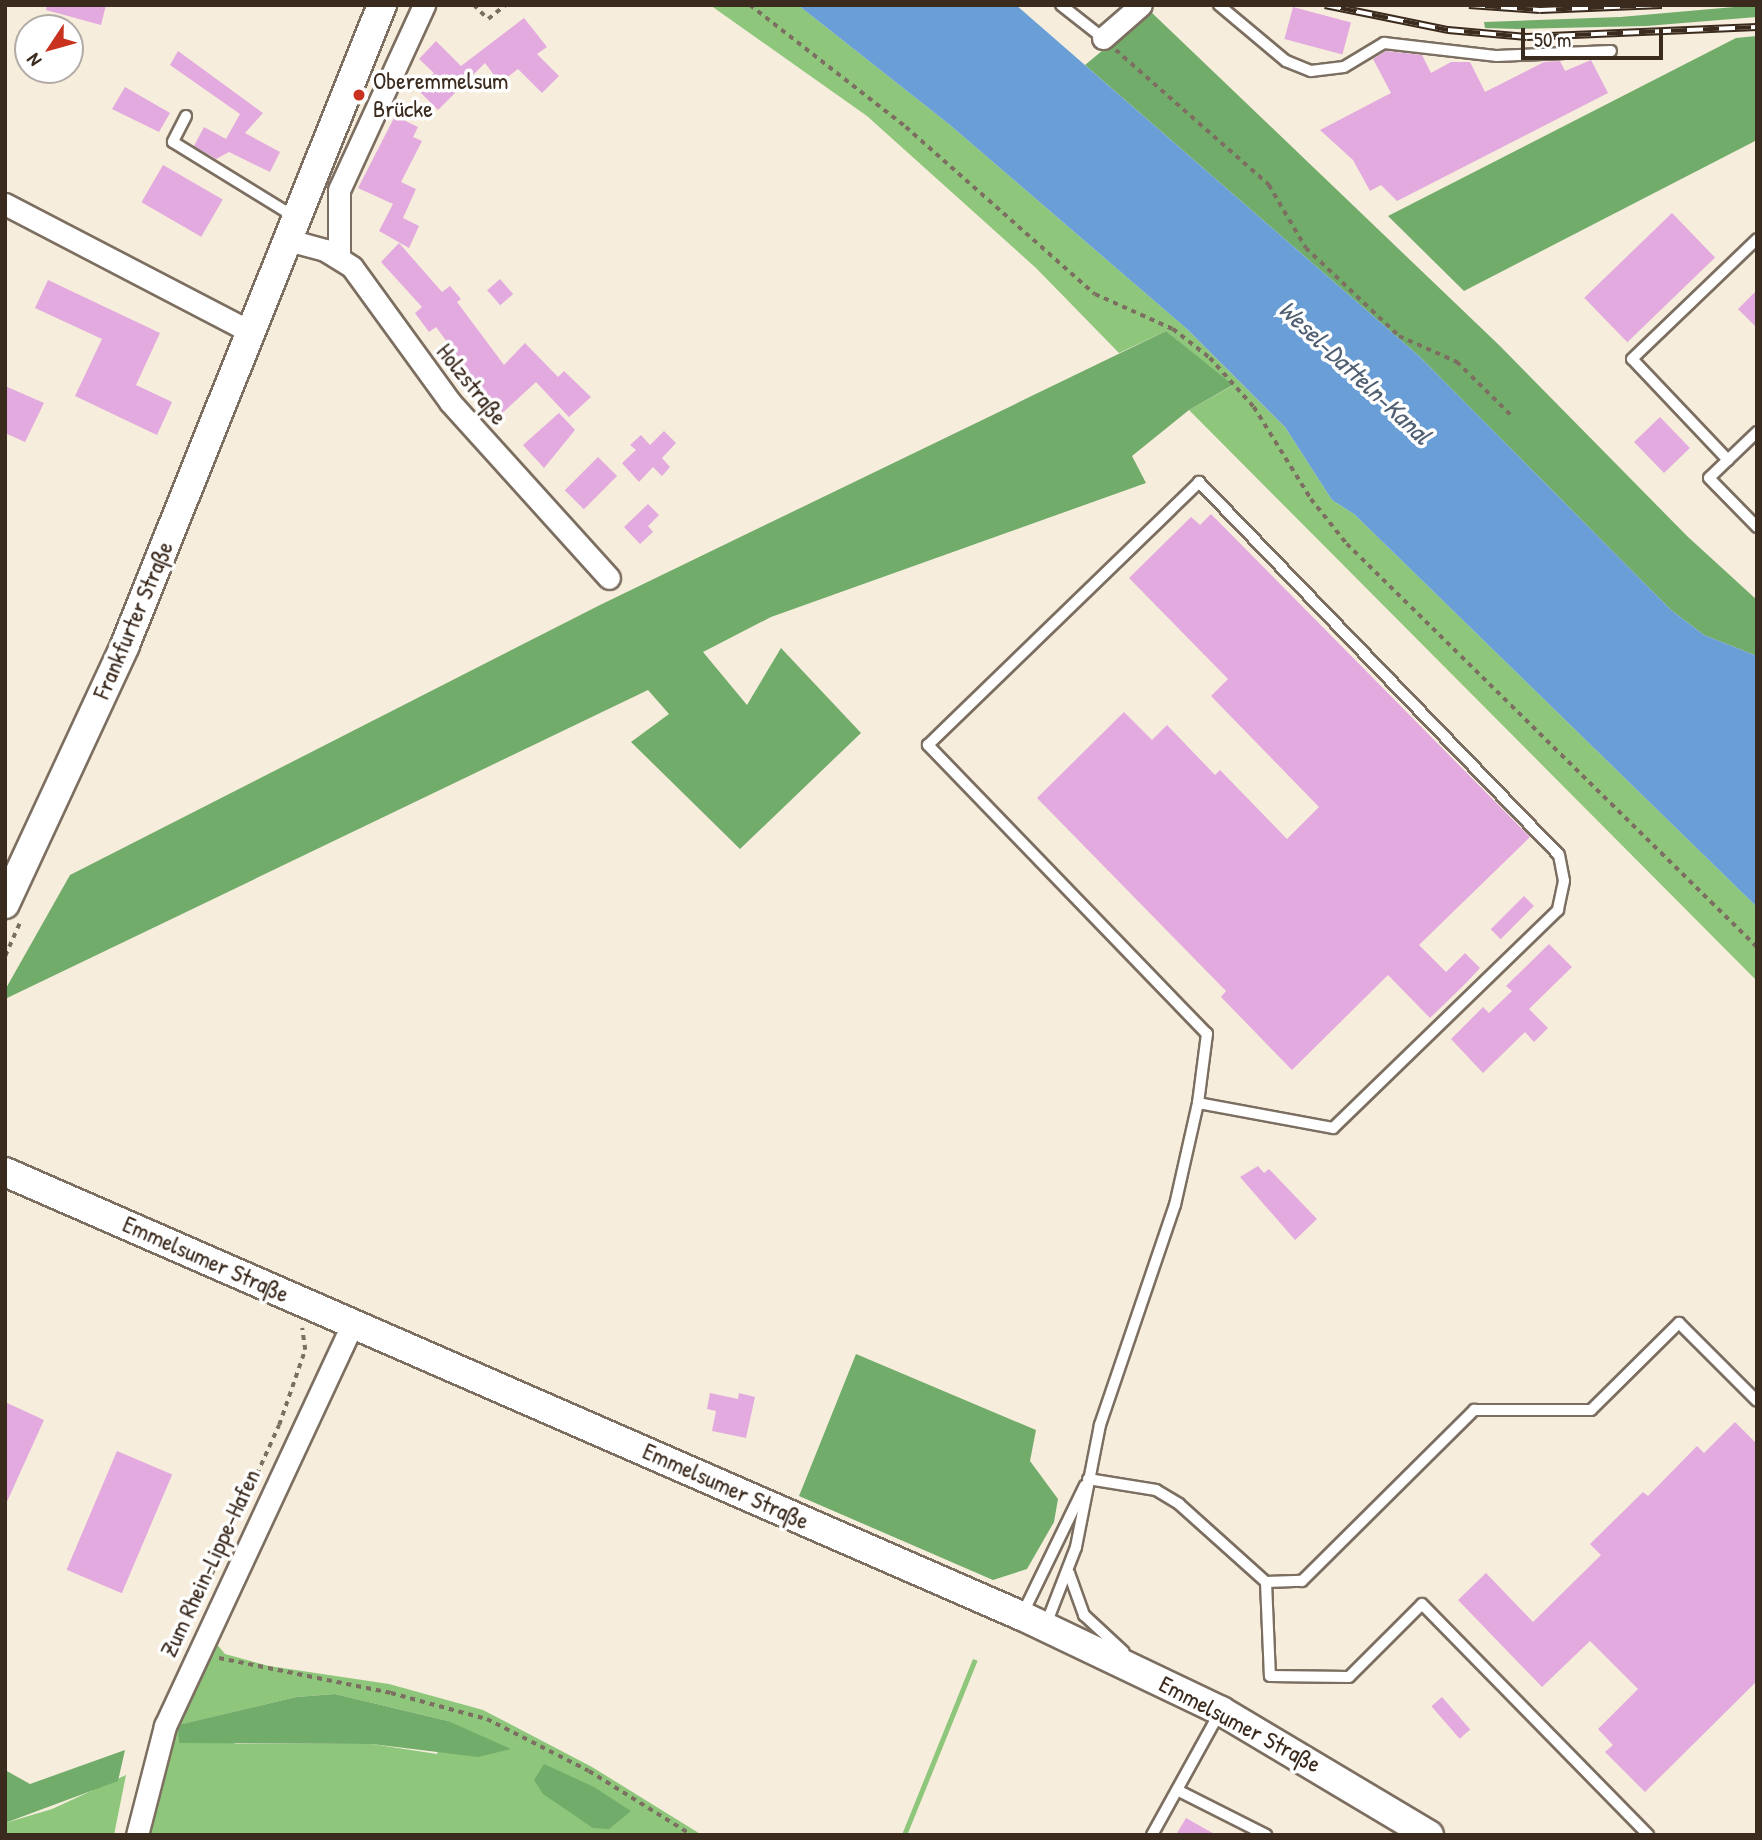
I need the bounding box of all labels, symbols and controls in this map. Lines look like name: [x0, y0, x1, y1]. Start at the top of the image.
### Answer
north arrow: [14, 14, 84, 84]
scale bar: [1524, 14, 1666, 58]
text: 50 m: [1534, 25, 1571, 54]
text: N: [20, 48, 47, 72]
place label: Oberemmelsum Brücke: [373, 67, 508, 123]
marker: Oberemmelsum Brücke: [351, 87, 367, 103]
water label: Wesel-Datteln-Kanal: [1272, 294, 1438, 450]
street label: Holzstraße: [431, 338, 513, 430]
street label: Frankfurter Straße: [87, 537, 179, 703]
street label: Emmelsumer Straße: [118, 1209, 294, 1309]
street label: Emmelsumer Straße: [638, 1436, 814, 1536]
street label: Zum Rhein-Lippe-Hafen: [154, 1465, 266, 1661]
street label: Emmelsumer Straße: [1154, 1669, 1326, 1779]

